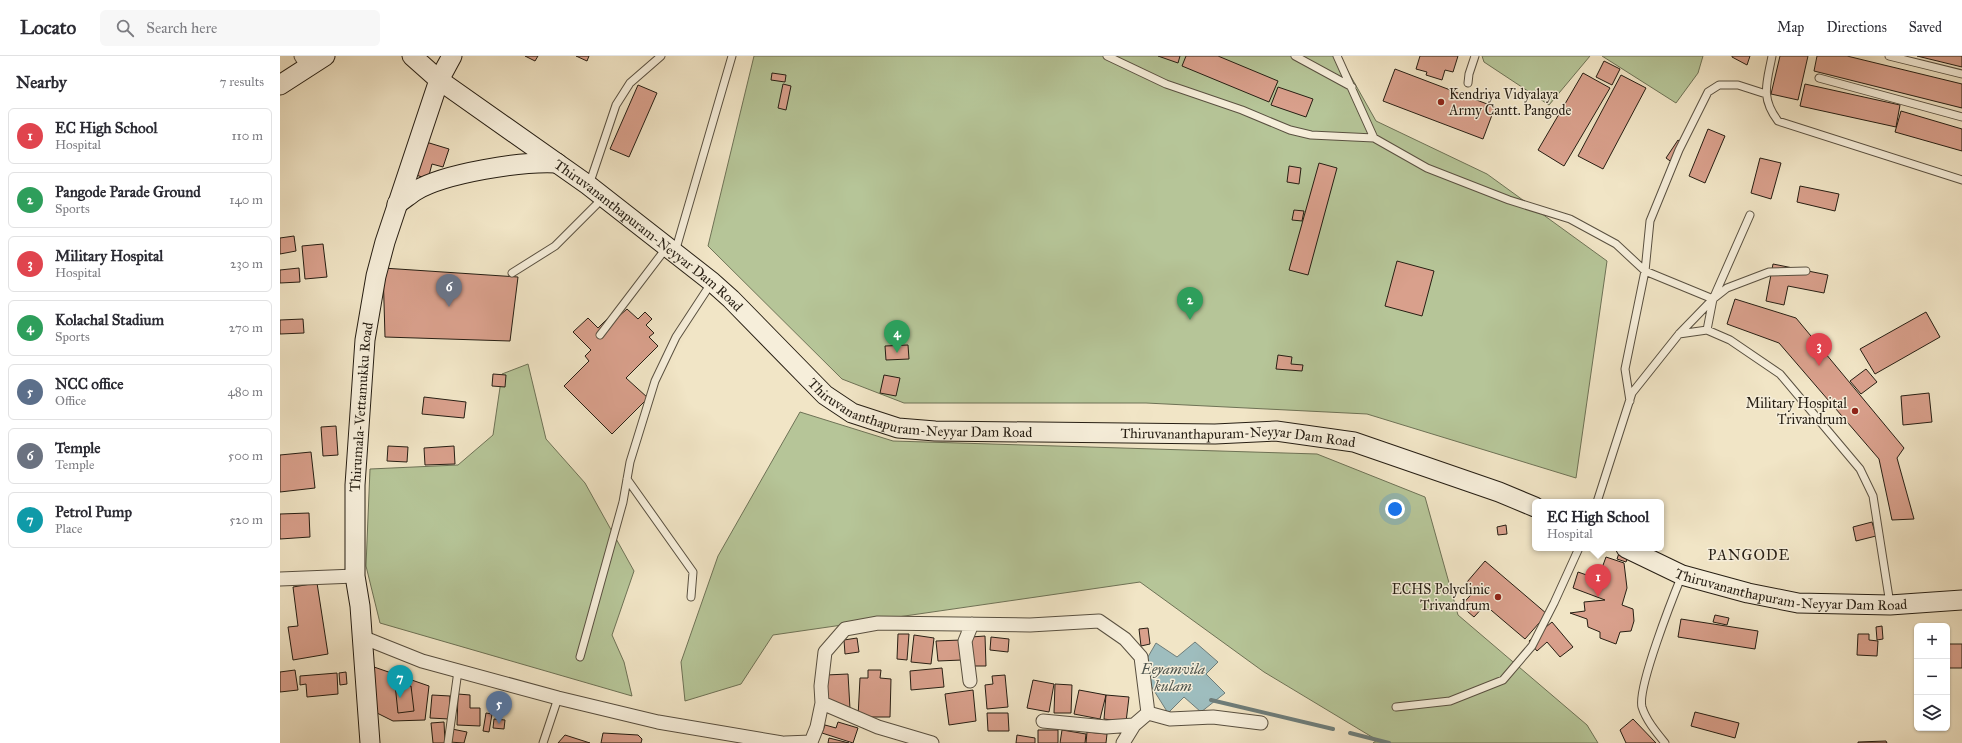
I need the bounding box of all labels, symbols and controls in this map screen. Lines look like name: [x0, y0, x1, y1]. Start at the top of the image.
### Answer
search box: [100, 10, 380, 46]
text: Locato: [20, 16, 76, 39]
icon: search: [114, 17, 136, 39]
text: Search here: [146, 19, 217, 37]
text: Map: [1777, 19, 1804, 36]
text: Directions: [1826, 19, 1887, 36]
text: Saved: [1909, 19, 1942, 36]
text: Nearby: [16, 72, 67, 93]
text: 7 results: [220, 74, 264, 90]
place label: Kendriya Vidyalaya Army Cantt. Pangode: [1448, 86, 1572, 119]
marker: Kendriya Vidyalaya Army Cantt. Pangode: [1436, 97, 1446, 107]
text: EC High School: [55, 119, 157, 137]
text: 1: [27, 128, 33, 144]
text: 110 m: [231, 128, 263, 144]
text: Hospital: [55, 137, 101, 153]
street label: Thiruvananthapuram-Neyyar Dam Road: [551, 156, 746, 315]
text: Pangode Parade Ground: [55, 183, 201, 201]
text: 2: [27, 192, 33, 208]
text: 140 m: [229, 192, 263, 208]
text: Sports: [55, 201, 90, 217]
text: Military Hospital: [55, 247, 163, 265]
text: 3: [27, 256, 33, 272]
text: 230 m: [230, 256, 263, 272]
text: Hospital: [55, 265, 101, 281]
pin: 6: [436, 274, 462, 307]
pin: 2: [1177, 287, 1203, 320]
text: Kolachal Stadium: [55, 311, 164, 329]
text: 4: [26, 320, 34, 336]
text: 270 m: [229, 320, 263, 336]
pin: 4: [884, 320, 910, 353]
street label: Thirumala-Vettamukku Road: [347, 321, 377, 492]
text: Sports: [55, 329, 90, 345]
pin: 3: [1806, 333, 1832, 366]
text: NCC office: [55, 375, 123, 393]
street label: Thiruvananthapuram-Neyyar Dam Road: [804, 375, 1032, 441]
text: 5: [27, 384, 33, 400]
text: 480 m: [228, 384, 263, 400]
text: Office: [55, 393, 86, 409]
place label: Military Hospital Trivandrum: [1746, 395, 1847, 428]
marker: Military Hospital Trivandrum: [1850, 406, 1860, 416]
street label: Thiruvananthapuram-Neyyar Dam Road: [1120, 423, 1356, 451]
text: Temple: [55, 439, 101, 457]
text: 6: [27, 448, 33, 464]
text: 500 m: [228, 448, 263, 464]
text: Temple: [55, 457, 95, 473]
your location: [1385, 499, 1405, 519]
popup: [1532, 499, 1664, 551]
text: Petrol Pump: [55, 503, 132, 521]
text: EC High School: [1547, 508, 1649, 526]
text: 7: [27, 512, 33, 528]
text: 520 m: [229, 512, 263, 528]
text: Place: [55, 521, 82, 537]
text: Hospital: [1547, 526, 1593, 542]
district label: PANGODE: [1708, 546, 1790, 564]
pin: 1: [1585, 564, 1611, 597]
street label: Thiruvananthapuram-Neyyar Dam Road: [1672, 565, 1908, 614]
place label: ECHS Polyclinic Trivandrum: [1392, 581, 1490, 614]
marker: ECHS Polyclinic Trivandrum: [1493, 592, 1503, 602]
map controls: [1914, 623, 1950, 731]
button: +: [1914, 623, 1950, 659]
button: −: [1914, 659, 1950, 695]
water label: Eeyamvila kulam: [1140, 660, 1205, 695]
pin: 7: [387, 665, 413, 698]
pin: 5: [486, 691, 512, 724]
button: layers: [1914, 695, 1950, 731]

